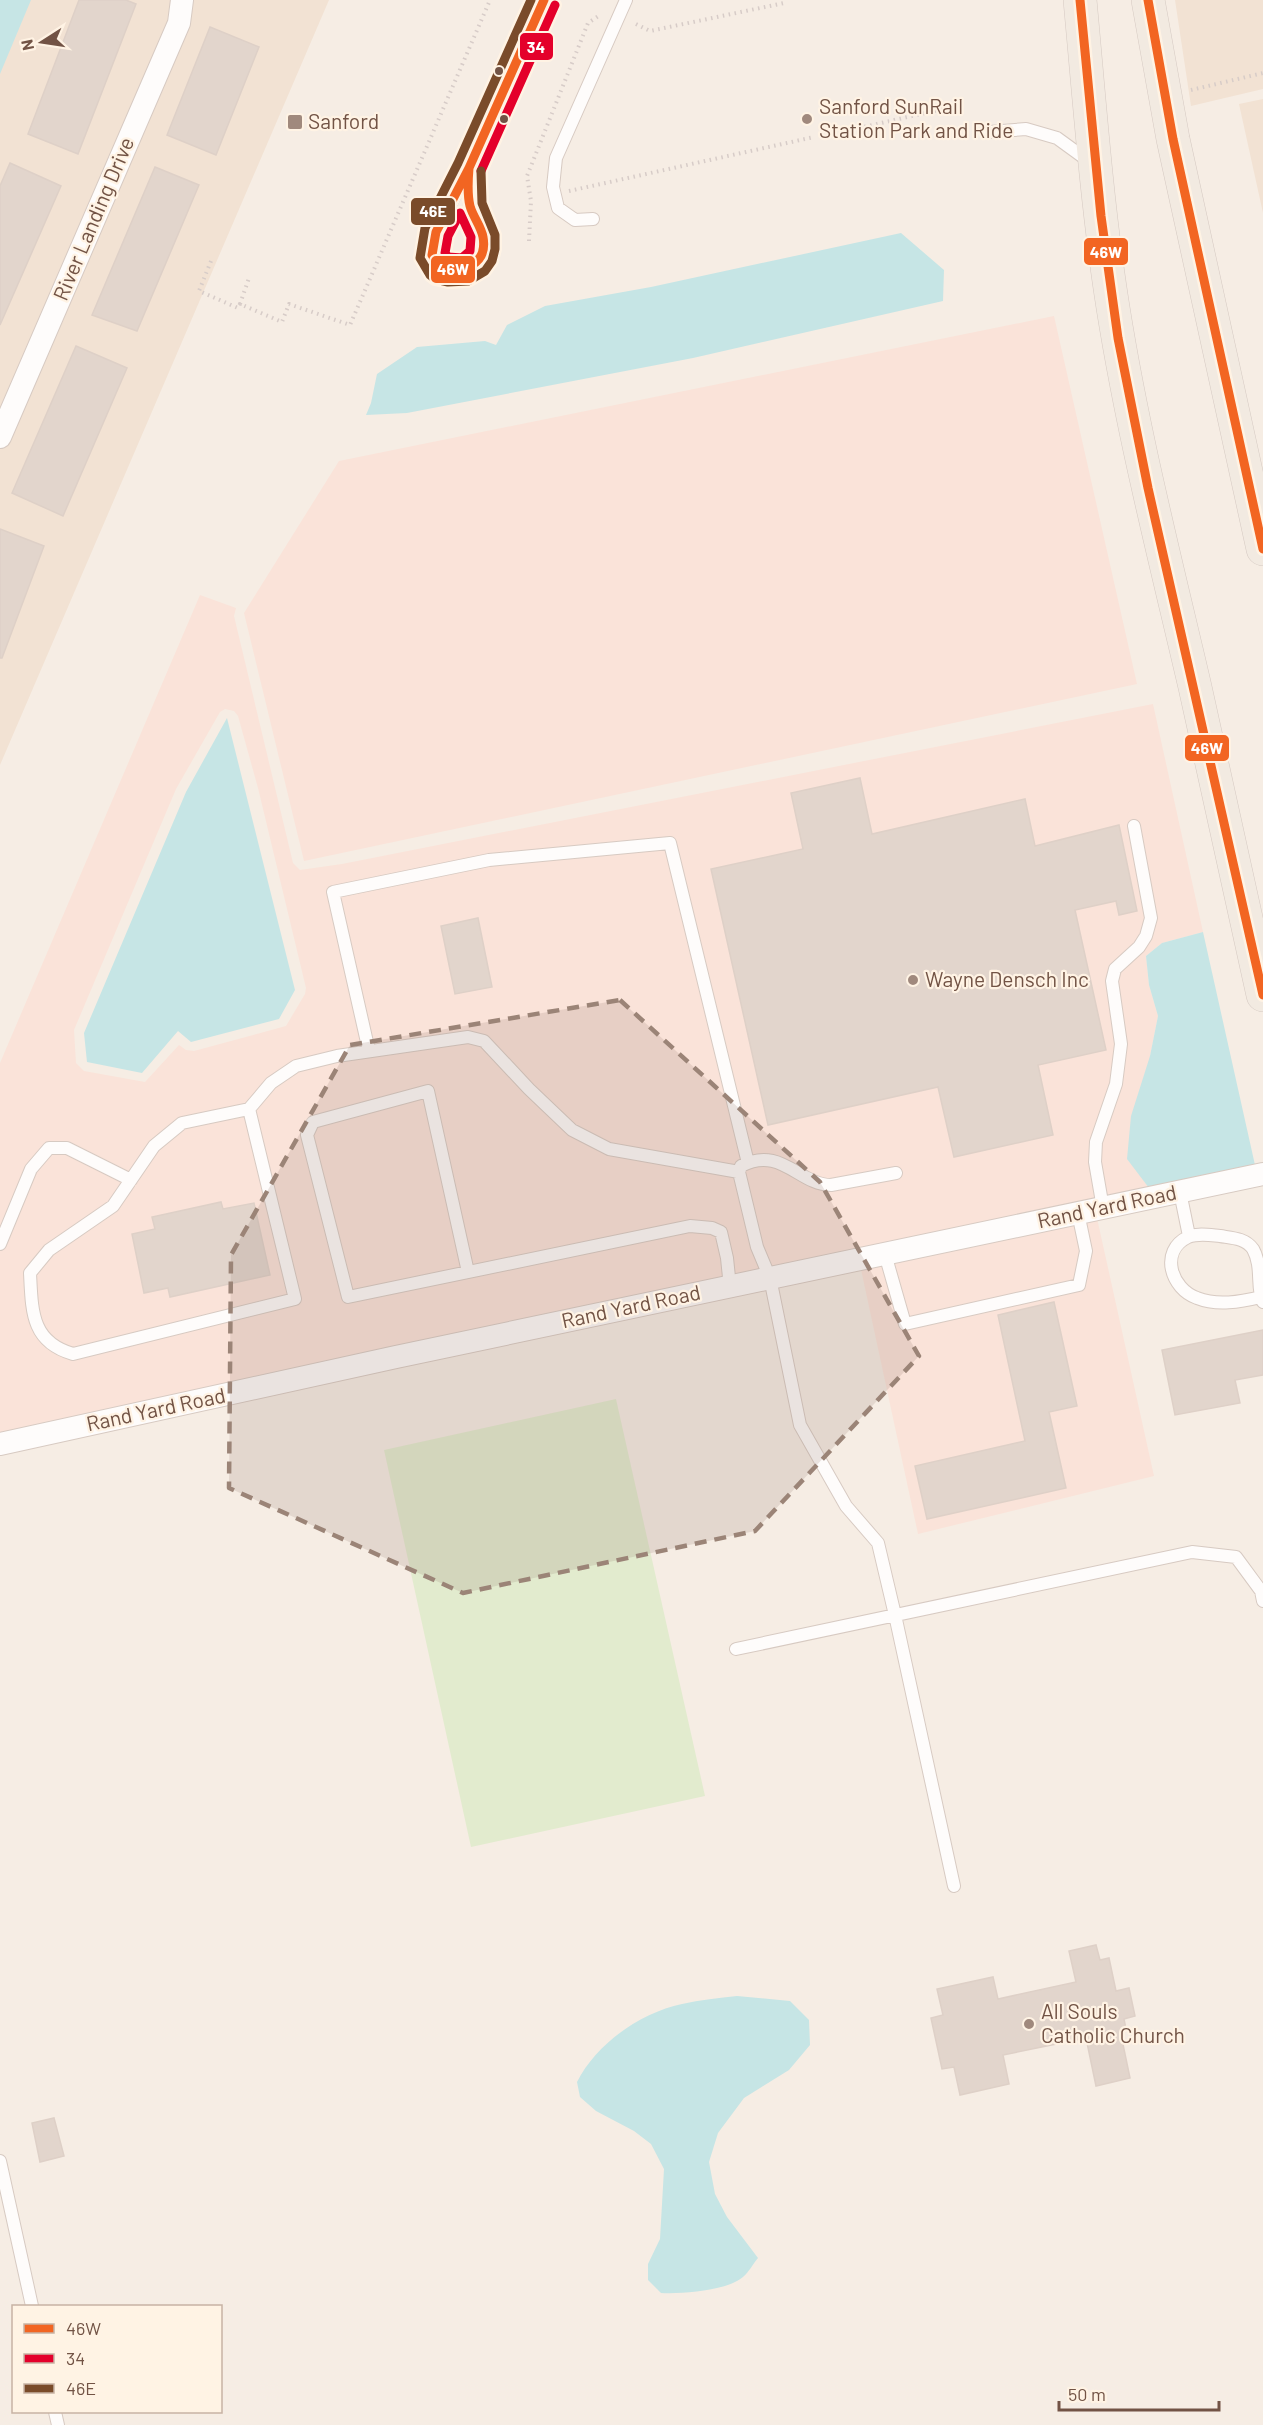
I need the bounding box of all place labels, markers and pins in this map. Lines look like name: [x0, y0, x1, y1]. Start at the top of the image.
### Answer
unlabelled marker: [493, 65, 505, 77]
place label: Sanford SunRail Station Park and Ride: [819, 93, 1013, 142]
place label: Sanford: [308, 108, 379, 133]
marker: Sanford SunRail Station Park and Ride: [800, 112, 814, 126]
marker: Sanford: [286, 113, 304, 131]
unlabelled marker: [498, 113, 510, 125]
place label: Wayne Densch Inc: [925, 966, 1089, 991]
marker: Wayne Densch Inc: [906, 973, 920, 987]
place label: All Souls Catholic Church: [1041, 1998, 1185, 2047]
marker: All Souls Catholic Church: [1022, 2017, 1036, 2031]

